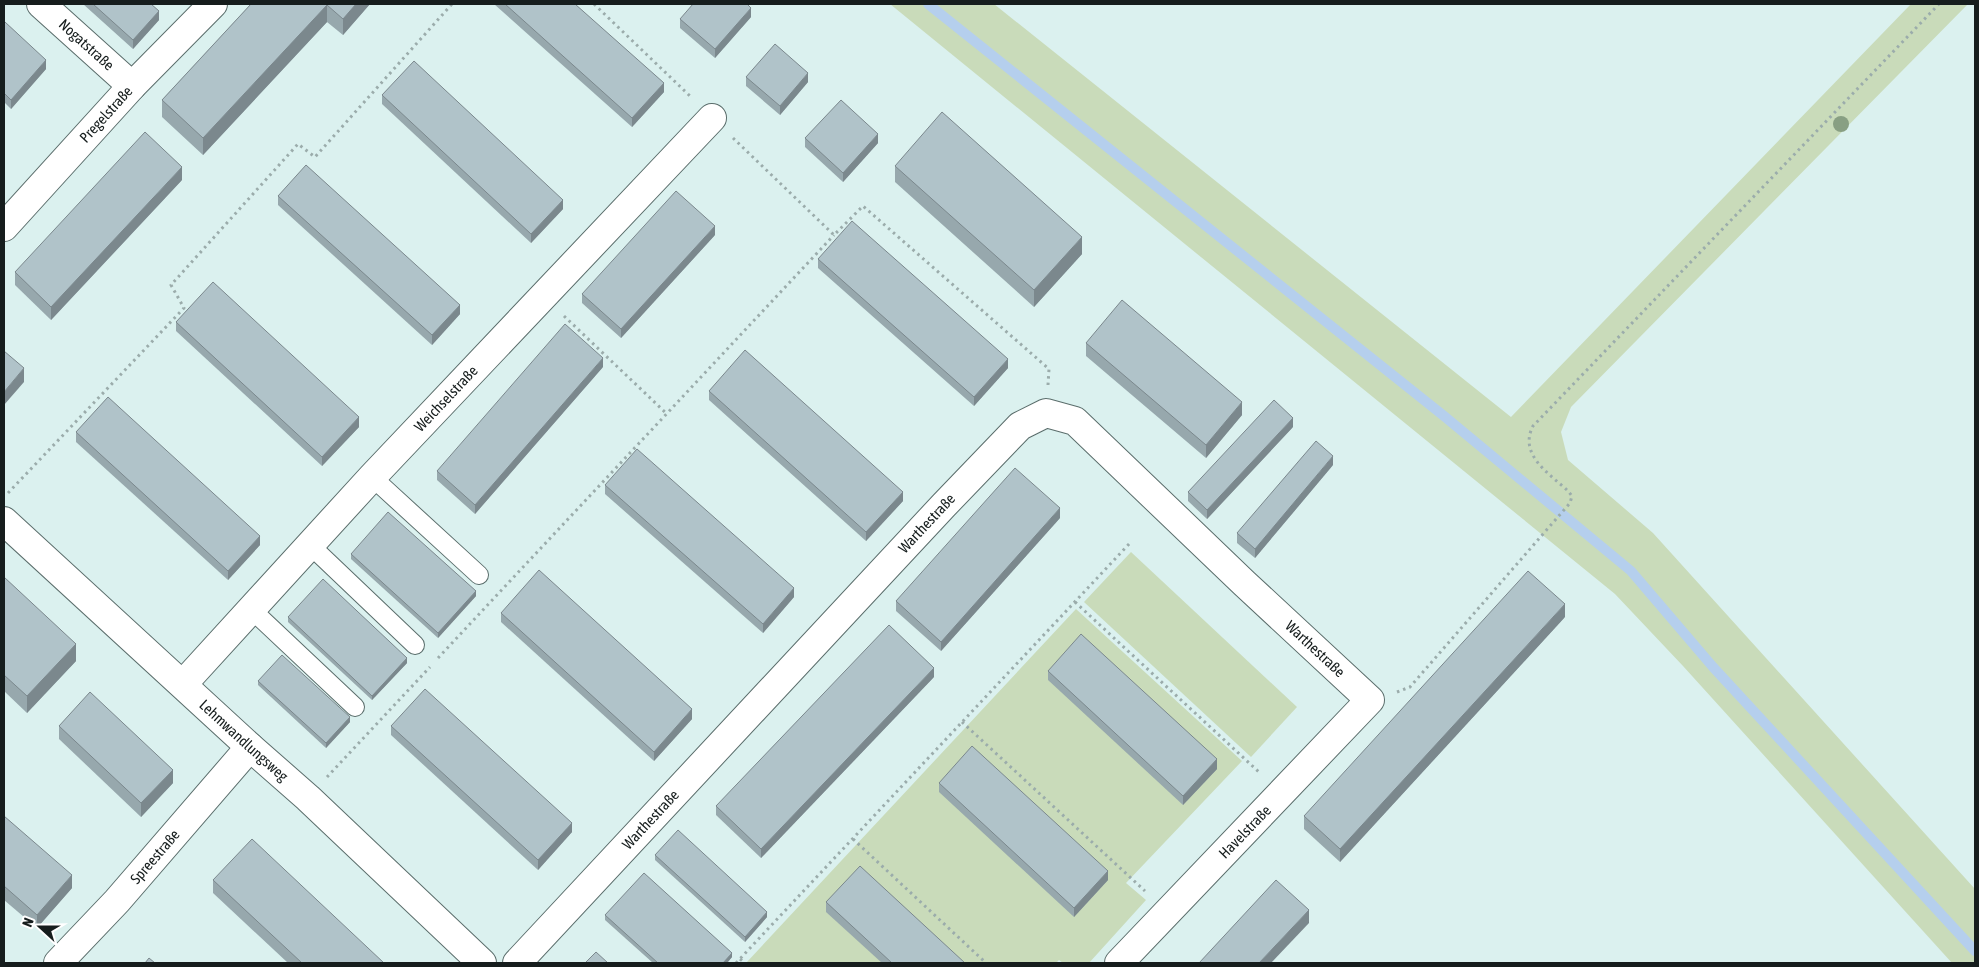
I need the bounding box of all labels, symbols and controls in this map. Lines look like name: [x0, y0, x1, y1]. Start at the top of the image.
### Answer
street label: Nogatstraße: [56, 15, 118, 74]
street label: Pregelstraße: [76, 82, 136, 146]
street label: Weichselstraße: [411, 362, 481, 435]
street label: Warthestraße: [895, 490, 958, 556]
street label: Warthestraße: [1282, 617, 1349, 680]
street label: Lehmwandlungsweg: [196, 696, 292, 785]
street label: Warthestraße: [619, 786, 682, 852]
street label: Havelstraße: [1215, 801, 1274, 862]
street label: Spreestraße: [127, 826, 183, 887]
north arrow: [15, 902, 65, 952]
text: N: [19, 916, 37, 929]

